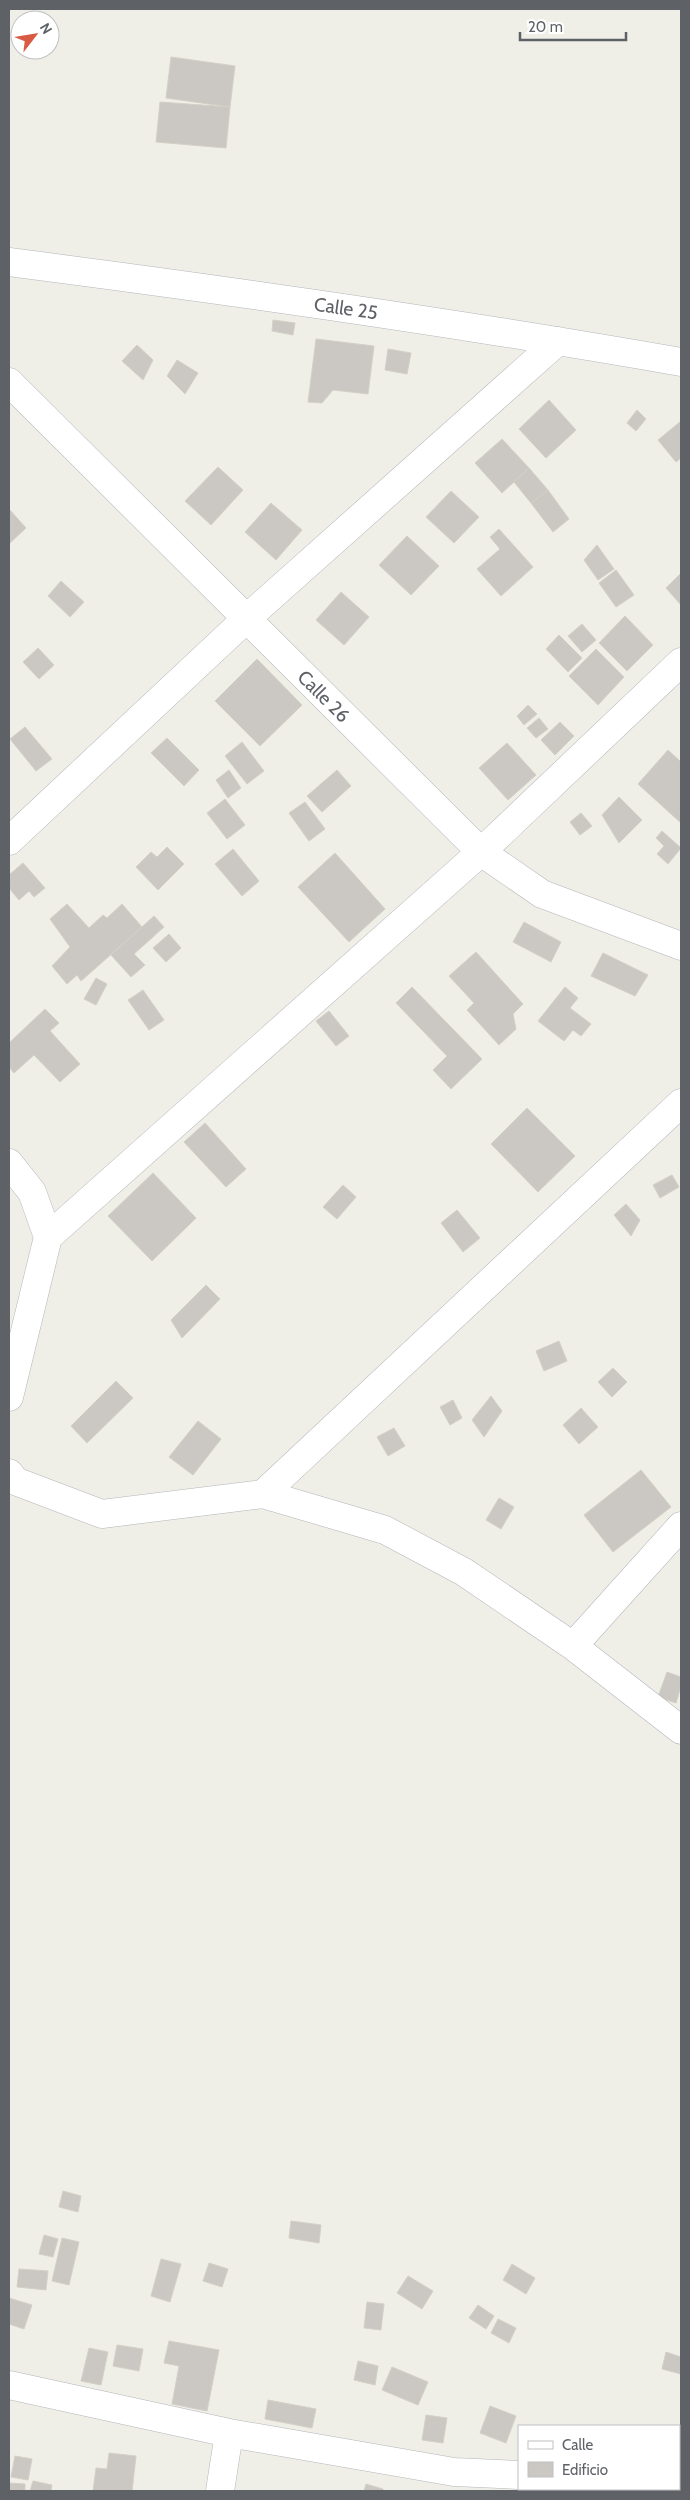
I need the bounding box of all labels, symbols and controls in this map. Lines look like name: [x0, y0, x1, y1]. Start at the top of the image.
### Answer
north arrow: [10, 10, 60, 60]
scale bar: [520, 10, 626, 42]
text: 20 m: [528, 18, 563, 36]
text: N: [36, 19, 56, 37]
street label: Calle 25: [313, 293, 379, 324]
street label: Calle 26: [293, 665, 355, 727]
legend: [518, 2425, 680, 2490]
text: Calle: [562, 2436, 593, 2454]
text: Edificio: [562, 2461, 608, 2479]

